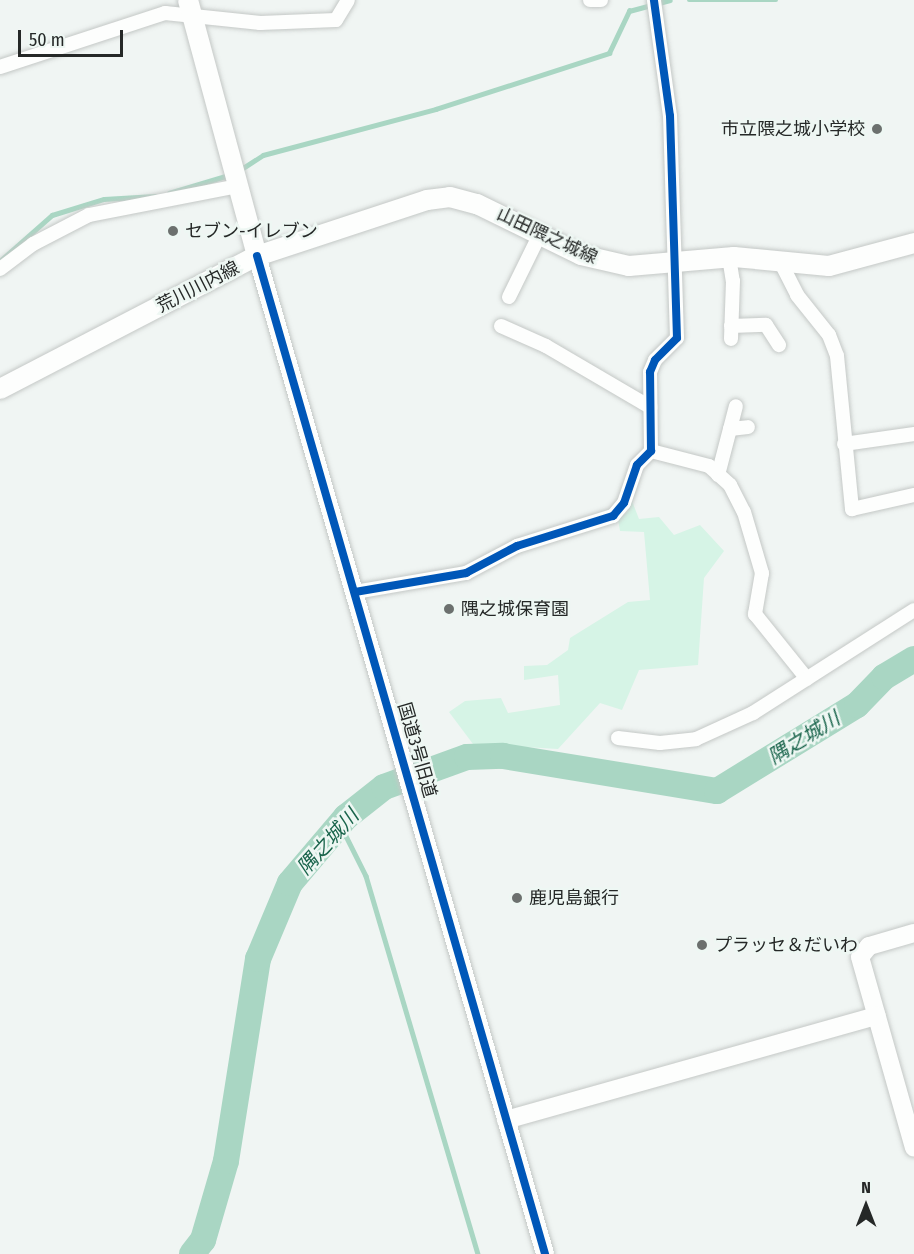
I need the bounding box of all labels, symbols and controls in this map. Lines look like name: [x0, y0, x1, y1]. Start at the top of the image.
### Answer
scale bar: [21, 18, 126, 56]
text: 50 m: [29, 29, 65, 51]
place label: 市立隈之城小学校: [721, 118, 865, 140]
marker: 市立隈之城小学校: [870, 122, 884, 136]
street label: 山田隈之城線: [493, 203, 601, 269]
place label: セブン-イレブン: [185, 220, 318, 242]
marker: セブン-イレブン: [166, 224, 180, 238]
street label: 荒川川内線: [153, 257, 243, 317]
place label: 隅之城保育園: [461, 598, 569, 620]
marker: 隅之城保育園: [442, 602, 456, 616]
street label: 国道3号旧道: [393, 700, 441, 800]
water label: 隅之城川: [764, 707, 844, 769]
water label: 隅之城川: [292, 804, 364, 880]
place label: 鹿児島銀行: [529, 887, 619, 909]
marker: 鹿児島銀行: [510, 891, 524, 905]
place label: プラッセ＆だいわ: [714, 934, 858, 956]
marker: プラッセ＆だいわ: [695, 938, 709, 952]
north arrow: [836, 1176, 896, 1236]
text: N: [861, 1178, 871, 1197]

